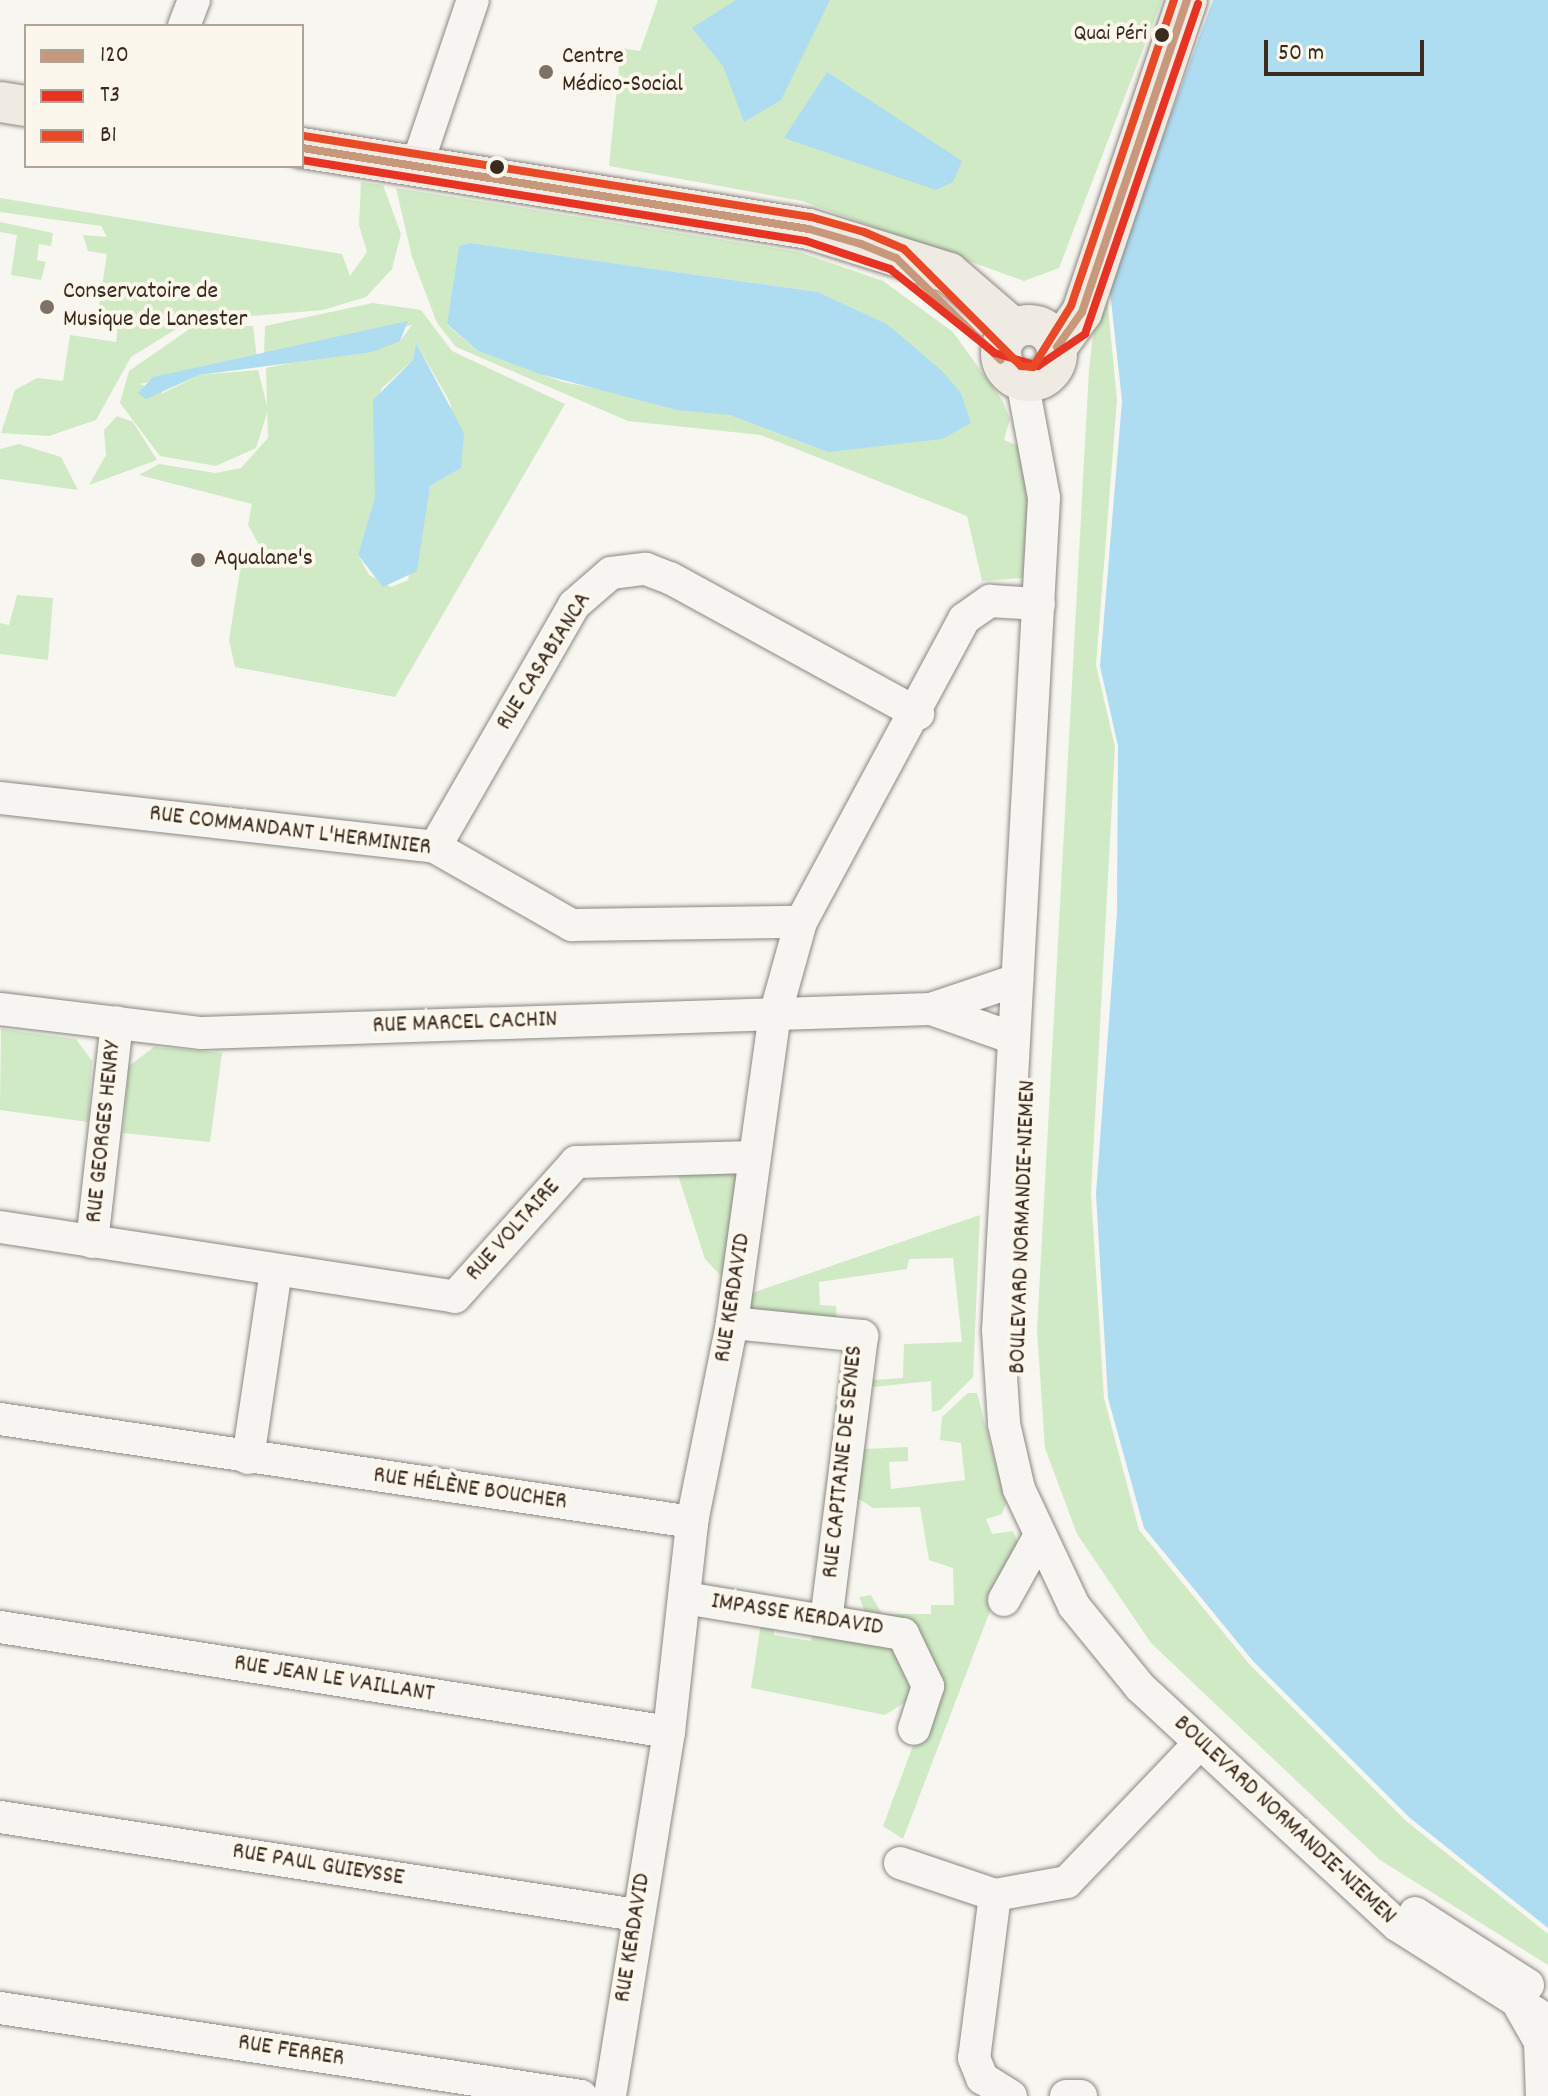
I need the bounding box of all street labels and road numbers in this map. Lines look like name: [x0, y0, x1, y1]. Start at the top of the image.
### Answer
street label: RUE CASABIANCA: [491, 588, 599, 736]
street label: RUE COMMANDANT L'HERMINIER: [147, 800, 433, 864]
street label: RUE MARCEL CACHIN: [372, 1006, 558, 1042]
street label: RUE GEORGES HENRY: [81, 1040, 129, 1224]
street label: BOULEVARD NORMANDIE-NIEMEN: [1004, 1080, 1044, 1374]
street label: RUE VOLTAIRE: [461, 1174, 567, 1288]
street label: RUE KERDAVID: [710, 1231, 758, 1365]
street label: RUE CAPITAINE DE SEYNES: [817, 1344, 871, 1580]
street label: RUE HÉLÈNE BOUCHER: [371, 1462, 569, 1518]
street label: IMPASSE KERDAVID: [709, 1588, 885, 1644]
street label: RUE JEAN LE VAILLANT: [232, 1650, 436, 1710]
street label: BOULEVARD NORMANDIE-NIEMEN: [1167, 1710, 1401, 1932]
street label: RUE PAUL GUIEYSSE: [230, 1838, 406, 1894]
street label: RUE KERDAVID: [610, 1871, 658, 2005]
street label: RUE FERRER: [236, 2029, 346, 2075]

